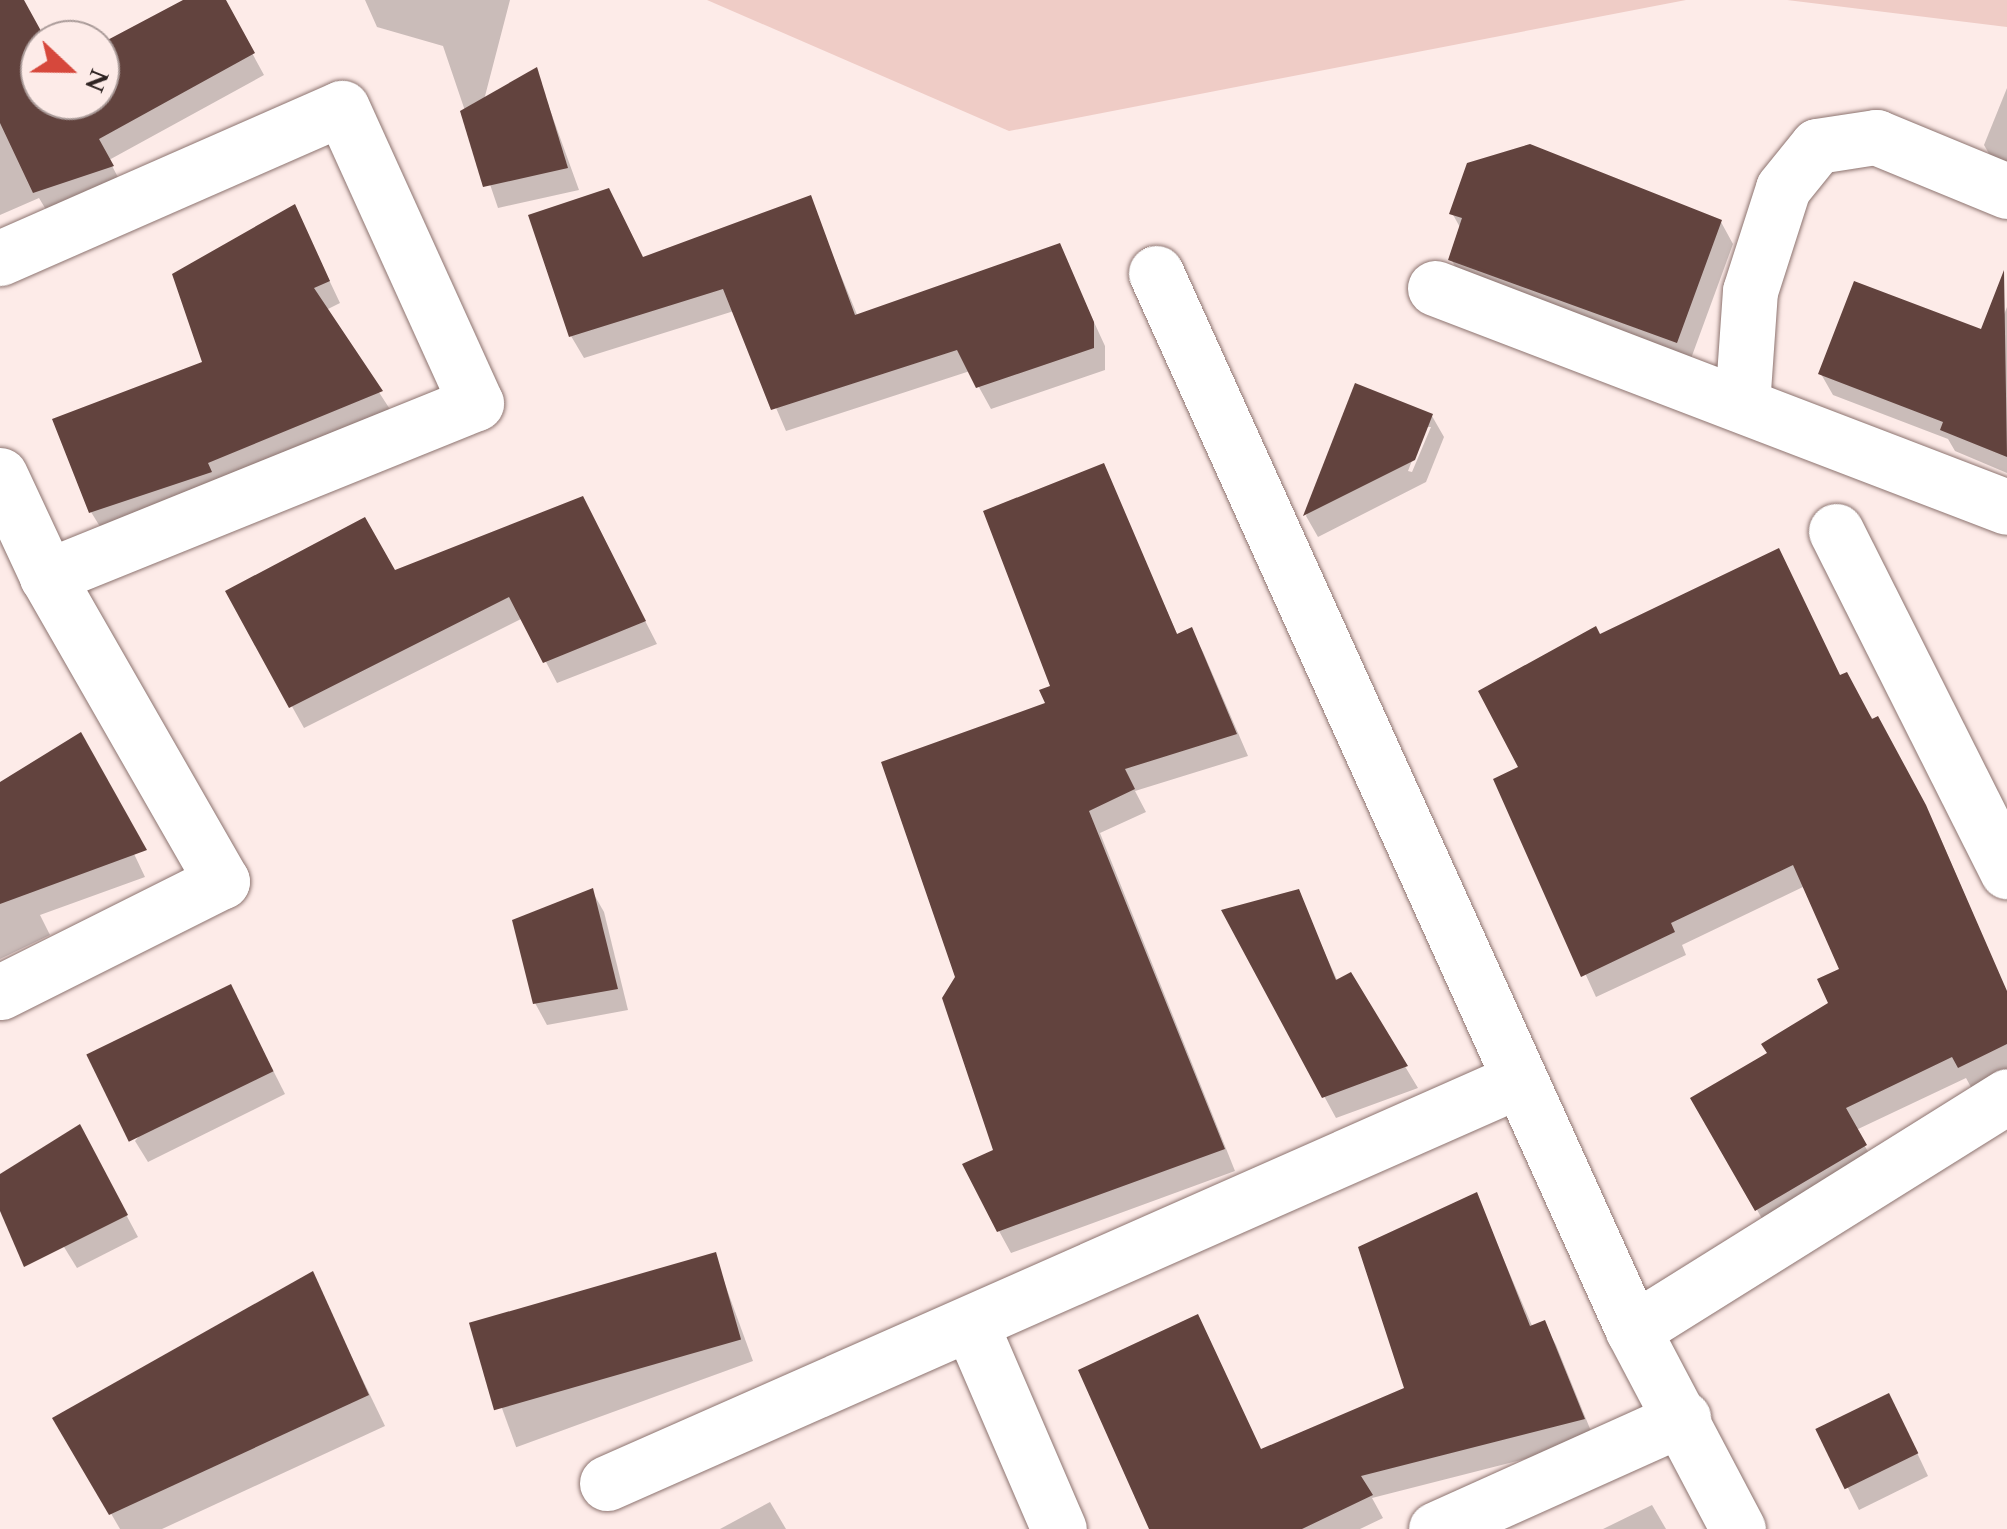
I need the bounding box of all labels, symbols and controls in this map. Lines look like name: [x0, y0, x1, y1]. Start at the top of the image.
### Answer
north arrow: [20, 20, 120, 120]
text: N: [72, 62, 121, 99]

